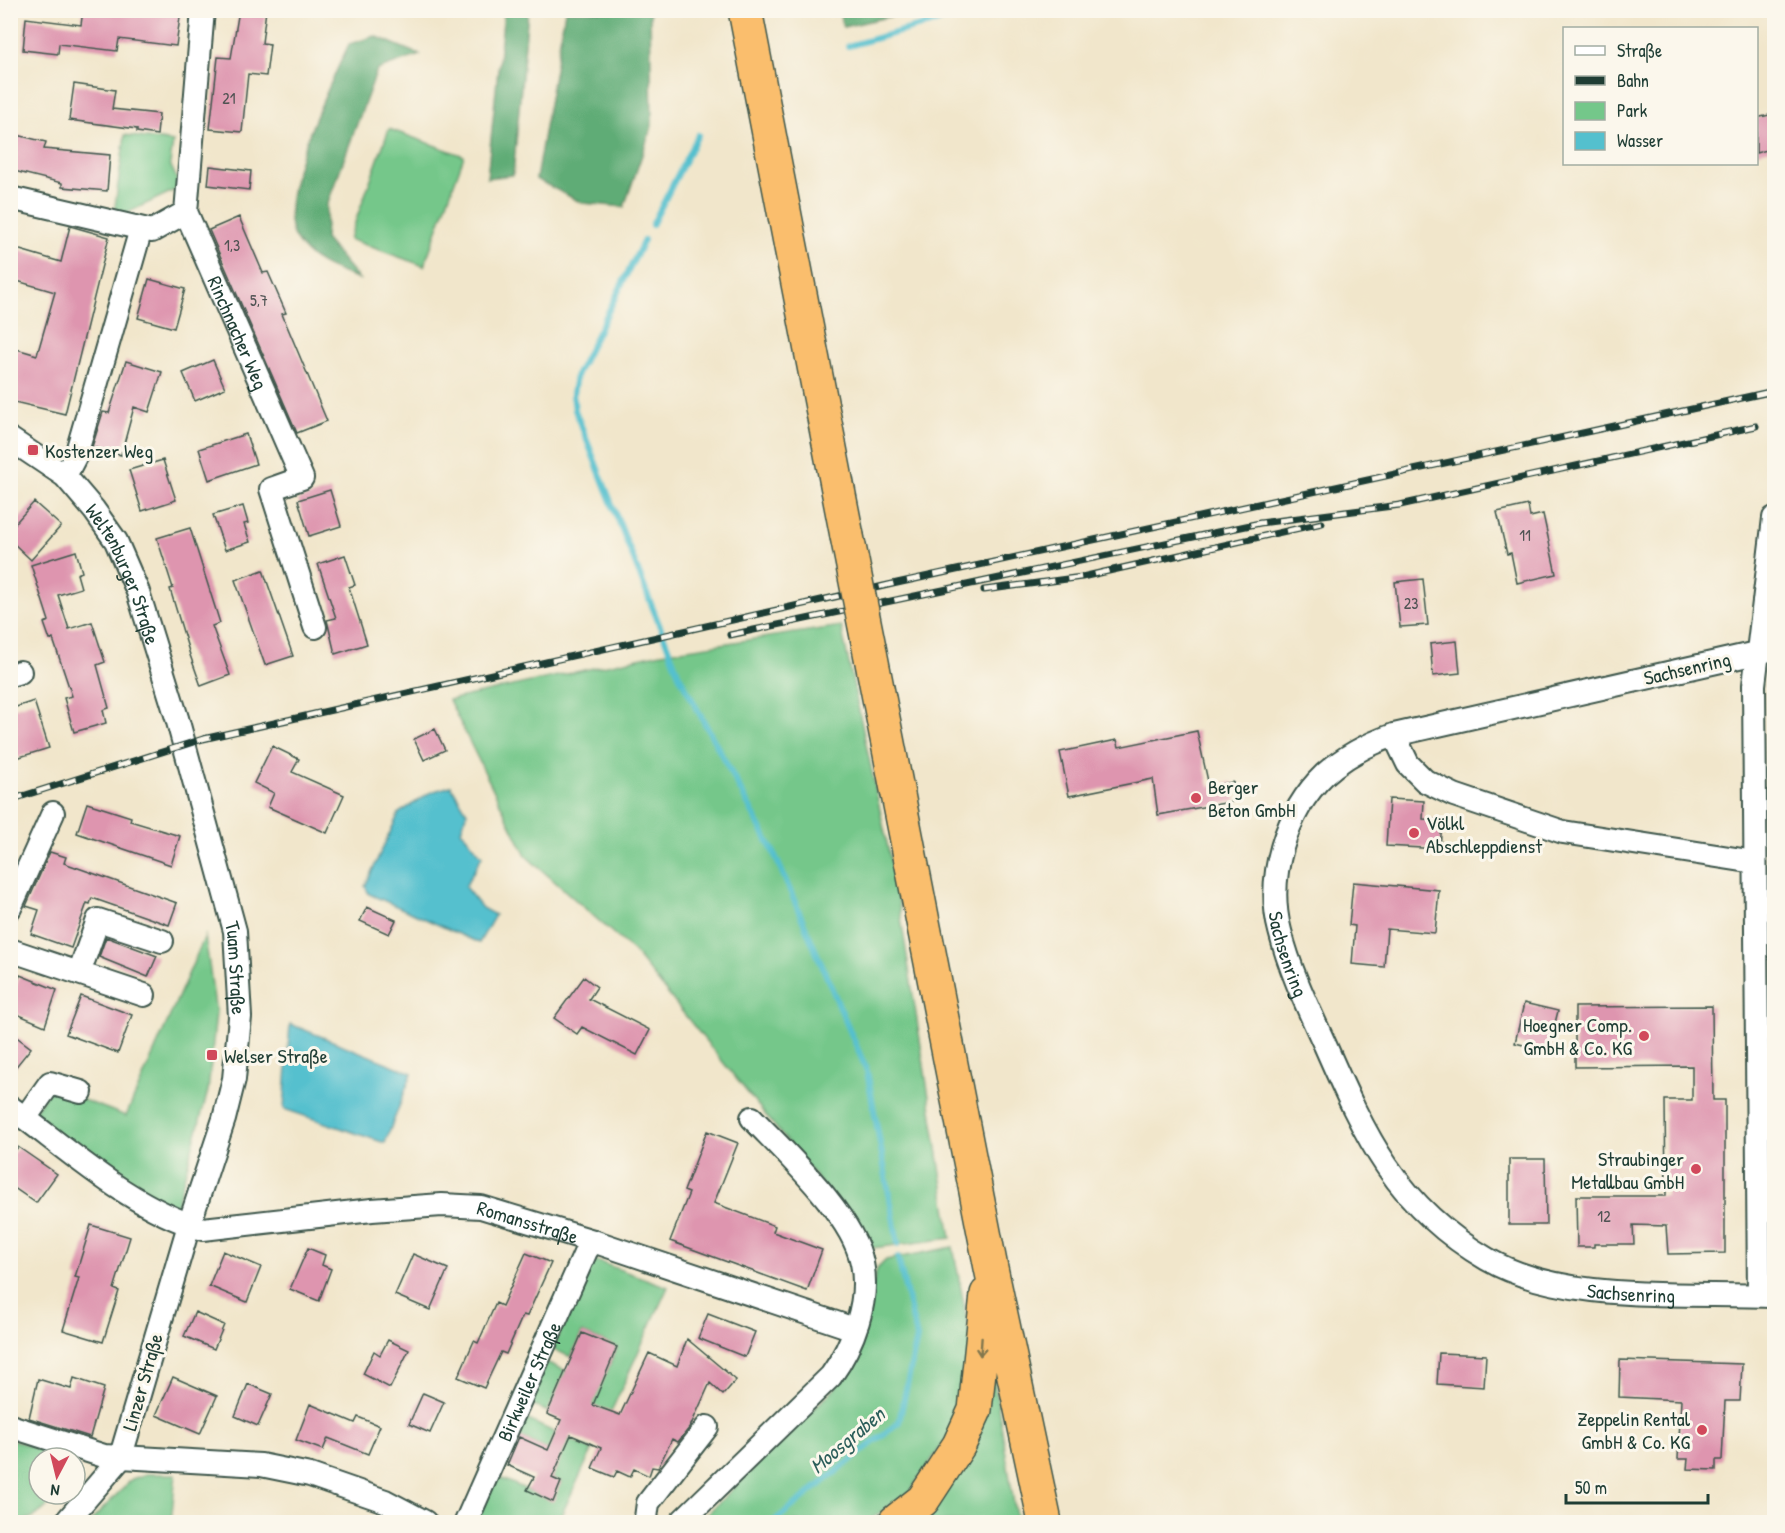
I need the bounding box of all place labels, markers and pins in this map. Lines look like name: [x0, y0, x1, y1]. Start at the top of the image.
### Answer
place label: Kostenzer Weg: [45, 437, 153, 464]
marker: Kostenzer Weg: [26, 443, 40, 457]
place label: Berger Beton GmbH: [1208, 773, 1295, 823]
marker: Berger Beton GmbH: [1189, 791, 1203, 805]
place label: Völkl Abschleppdienst: [1426, 809, 1543, 859]
marker: Völkl Abschleppdienst: [1407, 826, 1421, 840]
place label: Hoegner Comp. GmbH & Co. KG: [1523, 1011, 1632, 1061]
marker: Hoegner Comp. GmbH & Co. KG: [1637, 1029, 1651, 1043]
place label: Welser Straße: [224, 1042, 328, 1069]
marker: Welser Straße: [205, 1048, 219, 1062]
place label: Straubinger Metallbau GmbH: [1571, 1145, 1684, 1195]
marker: Straubinger Metallbau GmbH: [1689, 1162, 1703, 1176]
place label: Zeppelin Rental GmbH & Co. KG: [1577, 1405, 1691, 1455]
marker: Zeppelin Rental GmbH & Co. KG: [1695, 1423, 1709, 1437]

